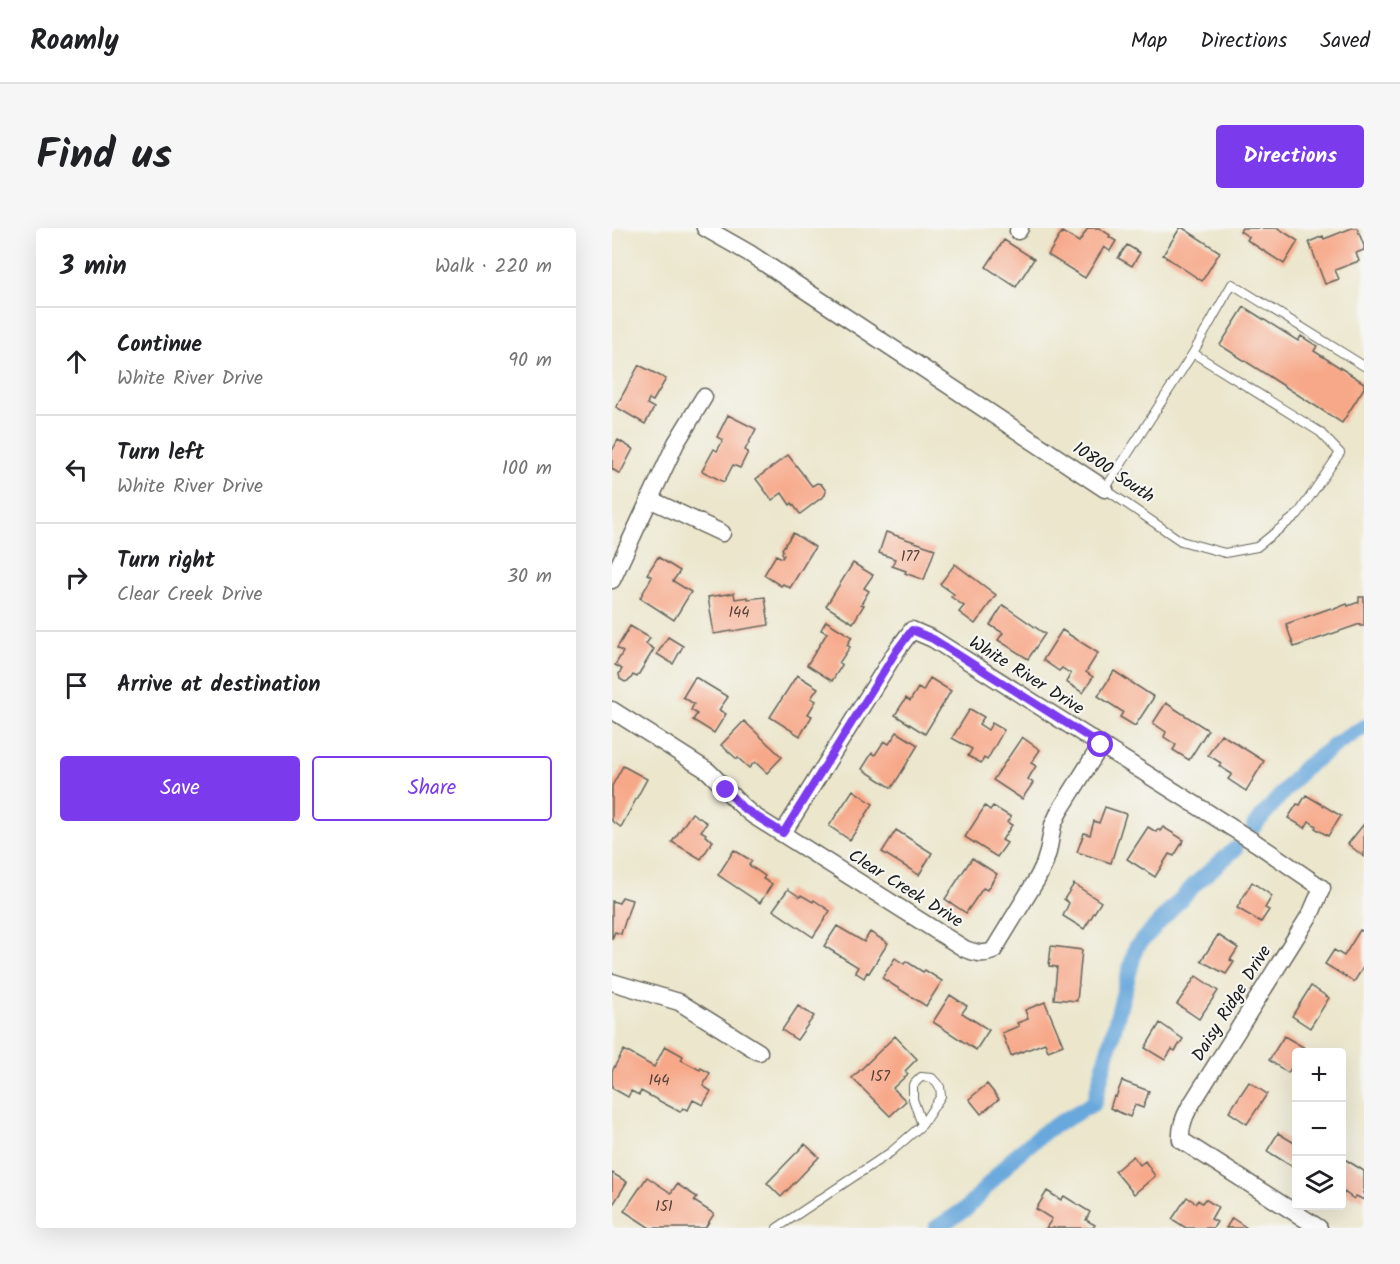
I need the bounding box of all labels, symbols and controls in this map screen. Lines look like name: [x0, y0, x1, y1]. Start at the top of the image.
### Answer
text: Roamly: [30, 19, 119, 64]
text: Map: [1131, 25, 1167, 58]
text: Directions: [1200, 25, 1287, 58]
text: Saved: [1320, 25, 1370, 58]
text: Find us: [36, 123, 172, 190]
button: Directions: [1216, 125, 1364, 188]
text: 3 min: [60, 246, 127, 288]
text: Walk · 220 m: [435, 251, 552, 283]
text: Continue: [117, 328, 202, 363]
icon: ahead: [60, 345, 93, 378]
text: 90 m: [508, 345, 552, 377]
text: White River Drive: [117, 363, 263, 395]
street label: 10800 South: [1066, 435, 1160, 511]
text: Turn left: [117, 436, 204, 471]
icon: left: [60, 453, 93, 486]
text: 100 m: [502, 453, 552, 485]
text: White River Drive: [117, 471, 263, 503]
text: Turn right: [117, 544, 215, 579]
house number: 177: [901, 545, 920, 569]
icon: right: [60, 561, 93, 594]
text: 30 m: [507, 561, 552, 593]
text: Clear Creek Drive: [117, 579, 263, 611]
house number: 144: [728, 601, 750, 625]
street label: White River Drive: [963, 629, 1090, 723]
text: Arrive at destination: [117, 668, 320, 703]
icon: arrive: [60, 669, 93, 702]
route start: [1087, 731, 1113, 757]
button: Save: [60, 756, 300, 821]
button: Share: [312, 756, 552, 821]
route end: [712, 776, 738, 802]
street label: Clear Creek Drive: [842, 842, 968, 936]
street label: Daisy Ridge Drive: [1185, 940, 1280, 1068]
map controls: [1292, 1048, 1346, 1210]
button: +: [1292, 1048, 1346, 1102]
house number: 157: [870, 1065, 891, 1089]
house number: 144: [648, 1069, 670, 1093]
button: −: [1292, 1102, 1346, 1156]
button: layers: [1292, 1156, 1346, 1210]
house number: 151: [655, 1195, 673, 1219]

